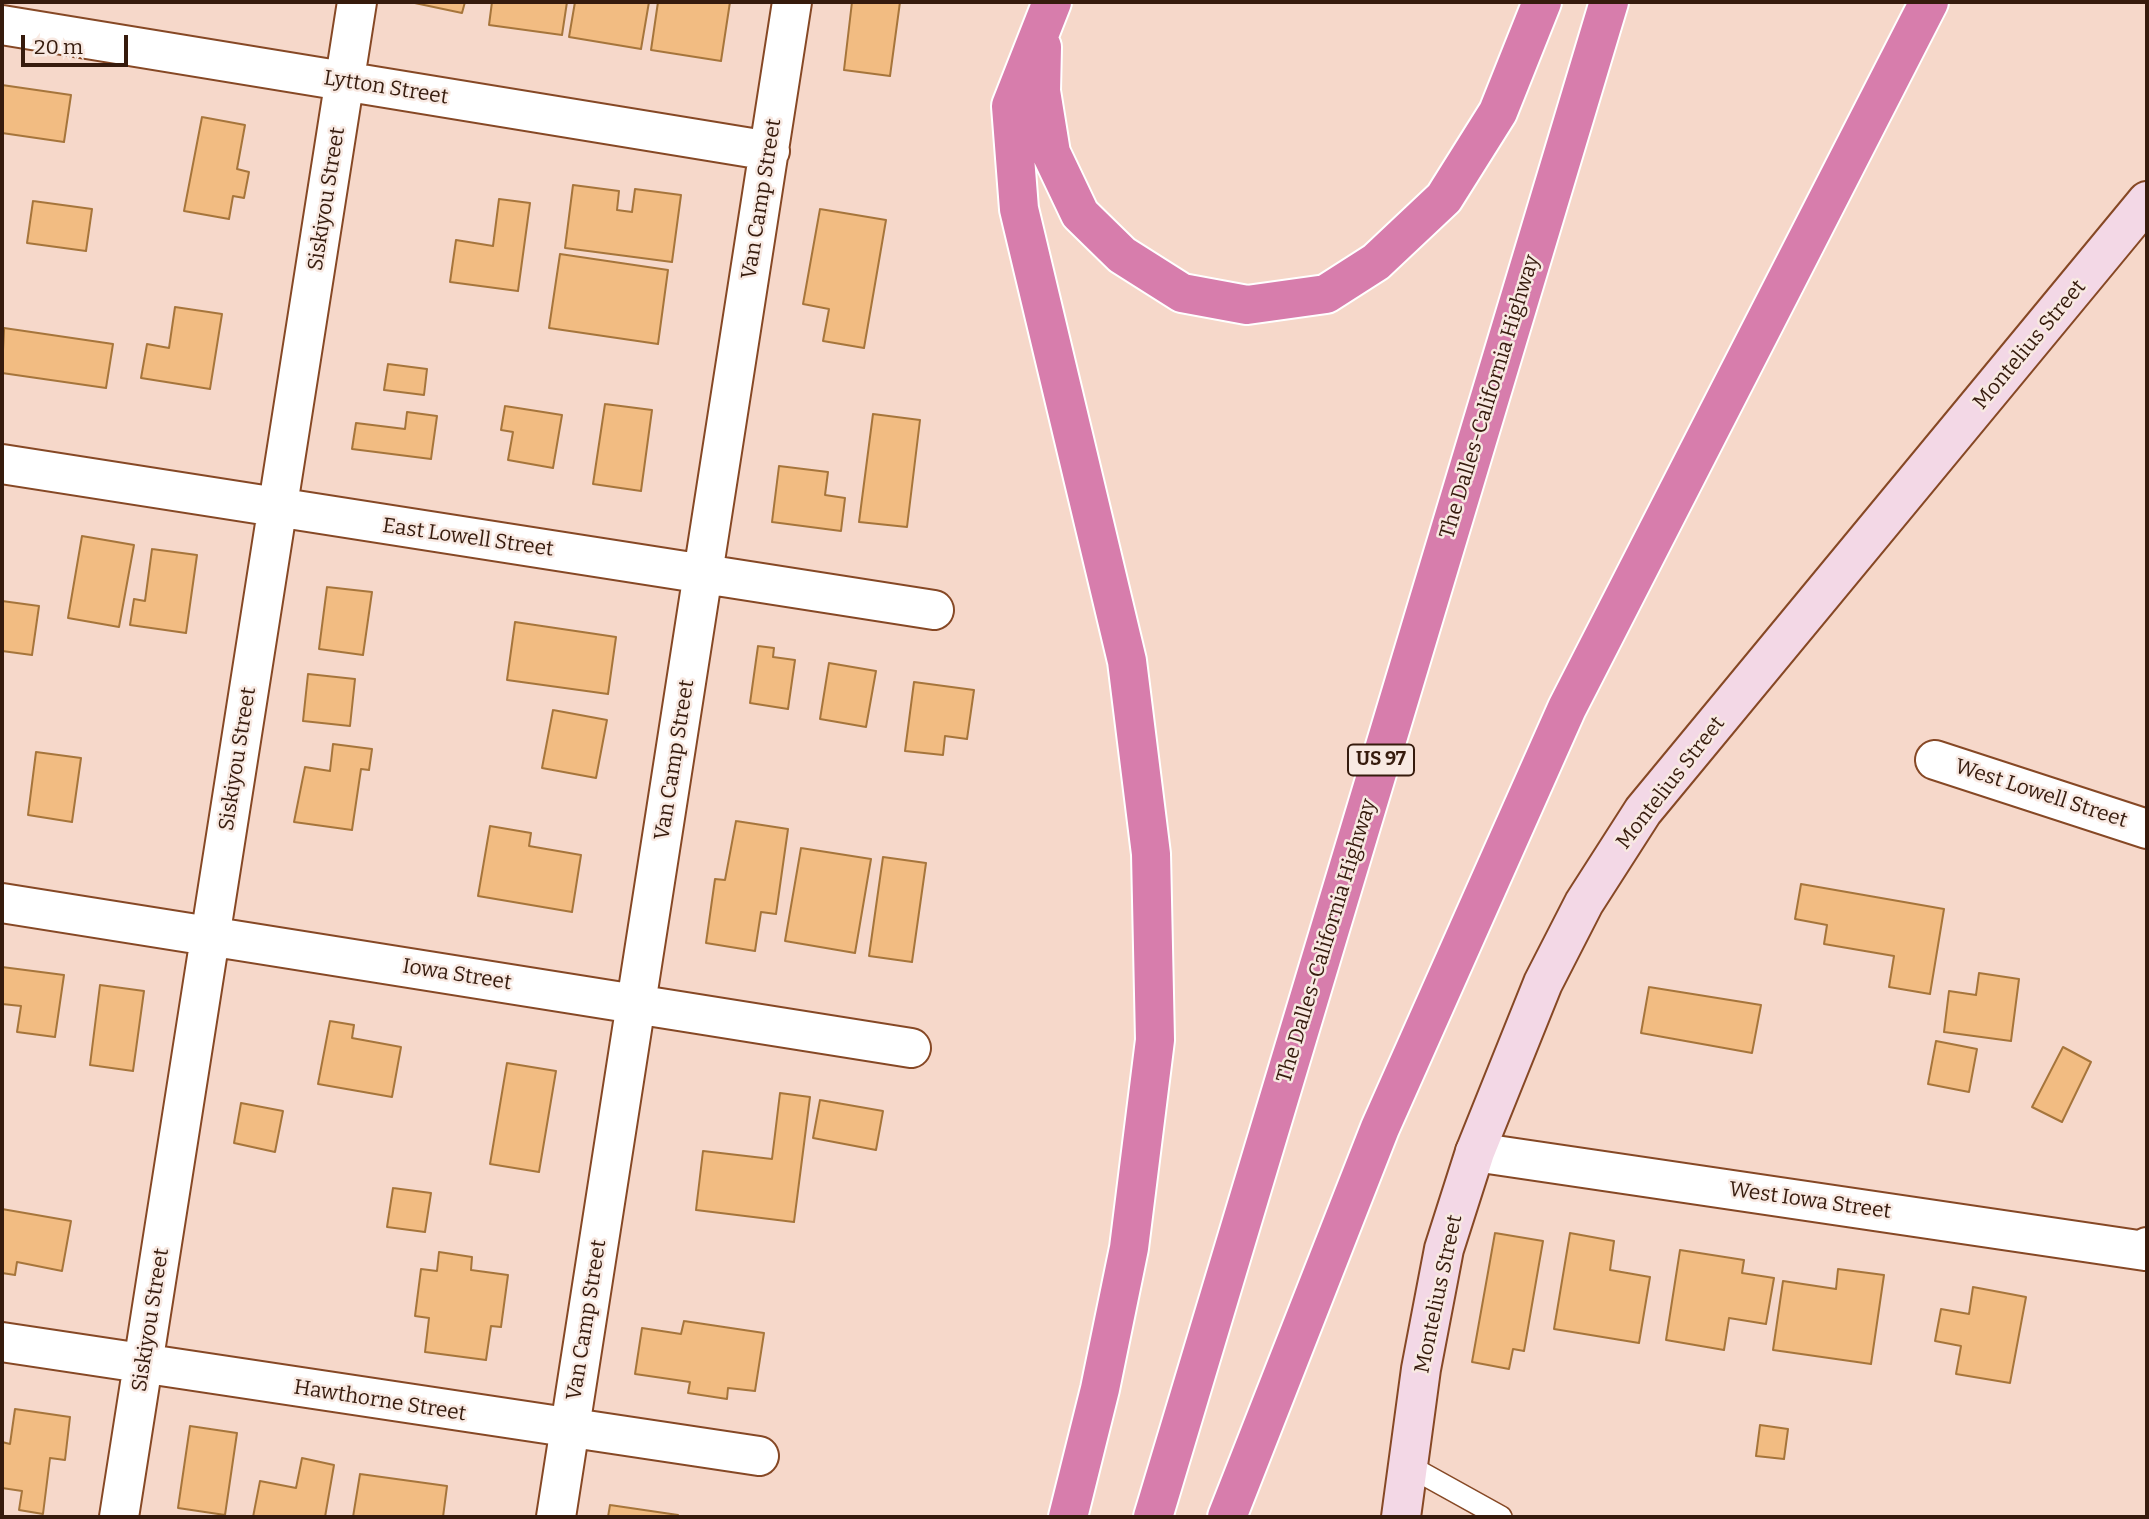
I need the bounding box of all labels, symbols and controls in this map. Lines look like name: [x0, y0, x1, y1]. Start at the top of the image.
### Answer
scale bar: [24, 21, 131, 65]
text: 20 m: [34, 34, 83, 60]
street label: Lytton Street: [322, 66, 450, 110]
street label: Van Camp Street: [737, 117, 787, 281]
street label: Siskiyou Street: [303, 125, 351, 273]
street label: The Dalles-California Highway: [1435, 252, 1545, 542]
street label: Montelius Street: [1968, 275, 2092, 415]
street label: East Lowell Street: [381, 514, 555, 562]
street label: Van Camp Street: [650, 678, 700, 842]
street label: Siskiyou Street: [214, 685, 262, 833]
street label: Montelius Street: [1611, 712, 1731, 854]
road number: US 97: [1348, 744, 1414, 776]
street label: West Lowell Street: [1952, 754, 2130, 834]
street label: The Dalles-California Highway: [1272, 796, 1382, 1086]
street label: Iowa Street: [401, 954, 513, 996]
street label: West Iowa Street: [1727, 1177, 1893, 1225]
street label: Montelius Street: [1410, 1212, 1468, 1376]
street label: Van Camp Street: [562, 1238, 612, 1402]
street label: Siskiyou Street: [127, 1246, 175, 1394]
street label: Hawthorne Street: [292, 1375, 468, 1427]

